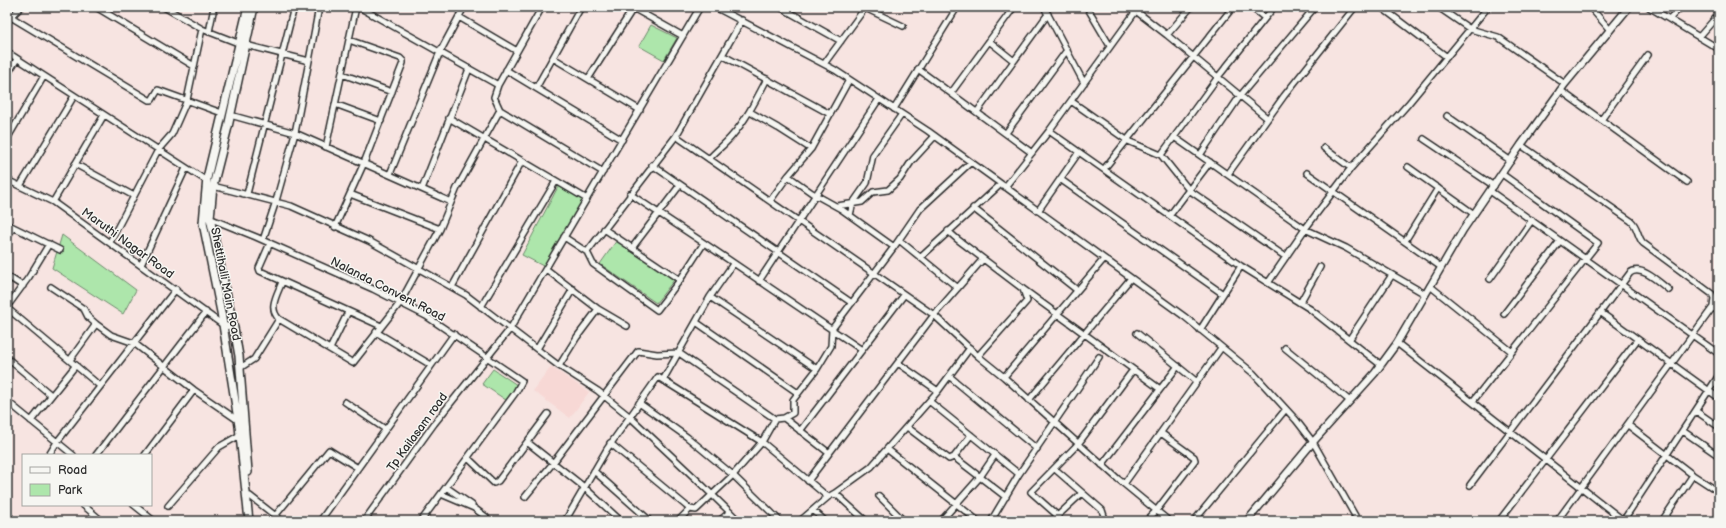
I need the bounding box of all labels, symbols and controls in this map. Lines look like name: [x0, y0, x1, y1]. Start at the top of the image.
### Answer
street label: Maruthi Nagar Road: [79, 205, 177, 282]
street label: Shettihalli Main Road: [207, 226, 244, 342]
street label: Nalanda Convent Road: [328, 254, 448, 325]
street label: Tp Kailasam road: [384, 390, 451, 475]
legend: [22, 454, 152, 506]
text: Road: [58, 463, 87, 478]
text: Park: [58, 483, 82, 498]

